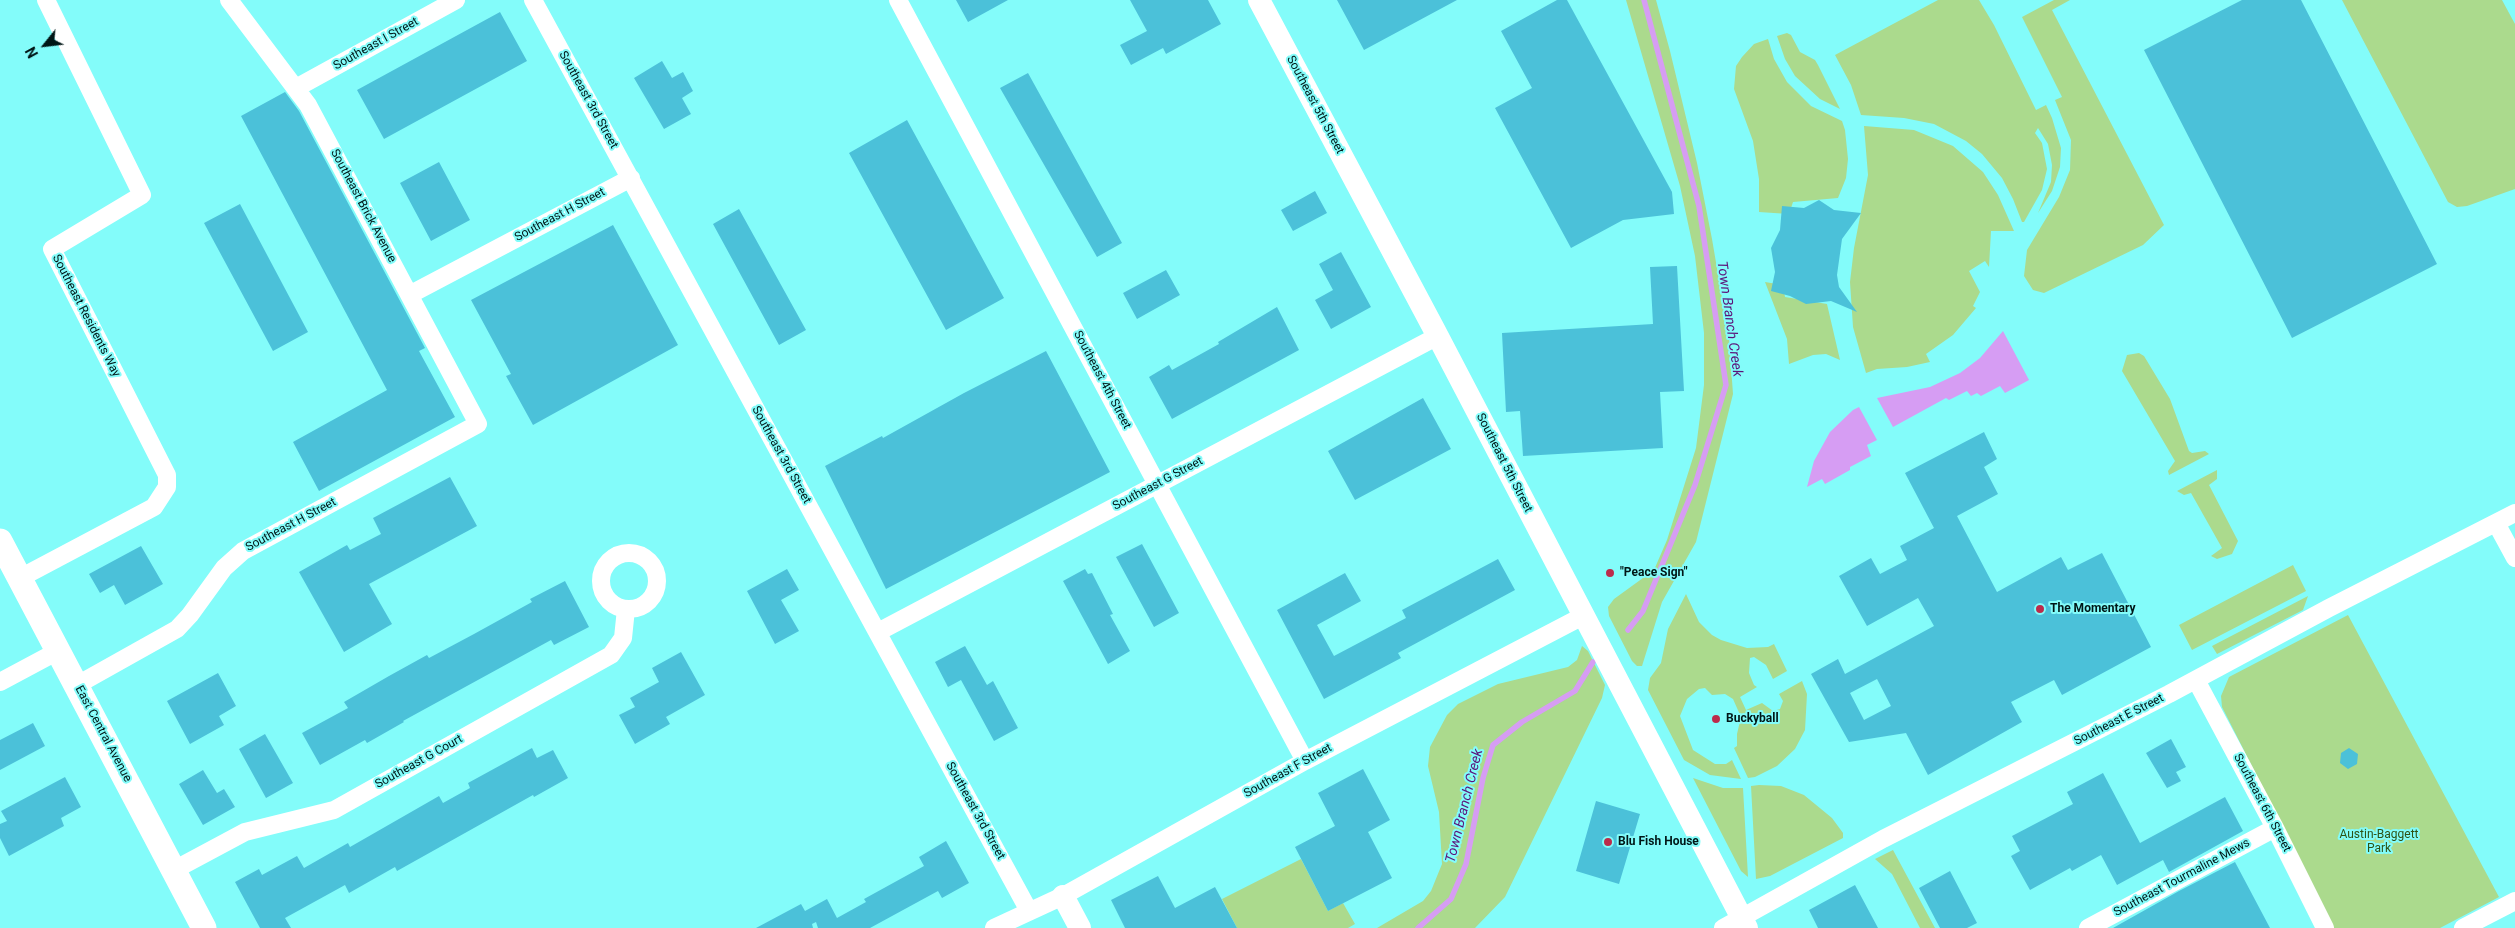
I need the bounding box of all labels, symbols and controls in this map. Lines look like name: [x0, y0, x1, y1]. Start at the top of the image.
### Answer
street label: Southeast I Street: [331, 15, 421, 73]
north arrow: [20, 20, 70, 70]
text: N: [22, 44, 41, 60]
street label: Southeast 3rd Street: [555, 49, 621, 151]
street label: Southeast 5th Street: [1283, 53, 1347, 157]
street label: Southeast Brick Avenue: [327, 147, 399, 265]
street label: Southeast H Street: [512, 185, 608, 245]
street label: Southeast Residents Way: [49, 252, 123, 380]
water label: Town Branch Creek: [1713, 260, 1745, 378]
street label: Southeast 4th Street: [1070, 328, 1134, 432]
street label: Southeast 3rd Street: [748, 404, 814, 506]
street label: Southeast 5th Street: [1473, 411, 1535, 515]
street label: Southeast G Street: [1111, 454, 1205, 514]
street label: Southeast H Street: [243, 495, 339, 555]
place label: "Peace Sign": [1620, 566, 1688, 580]
marker: "Peace Sign": [1604, 567, 1616, 579]
place label: The Momentary: [2050, 602, 2136, 616]
marker: The Momentary: [2034, 603, 2046, 615]
street label: East Central Avenue: [72, 684, 134, 784]
street label: Southeast E Street: [2072, 691, 2166, 749]
place label: Buckyball: [1726, 712, 1779, 726]
marker: Buckyball: [1710, 713, 1722, 725]
street label: Southeast G Court: [373, 732, 465, 792]
street label: Southeast F Street: [1241, 741, 1335, 801]
water label: Town Branch Creek: [1443, 747, 1487, 865]
street label: Southeast 6th Street: [2230, 751, 2294, 855]
street label: Southeast 3rd Street: [942, 760, 1008, 862]
park label: Austin-Baggett Park: [2339, 828, 2419, 856]
place label: Blu Fish House: [1618, 835, 1699, 849]
marker: Blu Fish House: [1602, 836, 1614, 848]
street label: Southeast Tourmaline Mews: [2111, 836, 2253, 920]

